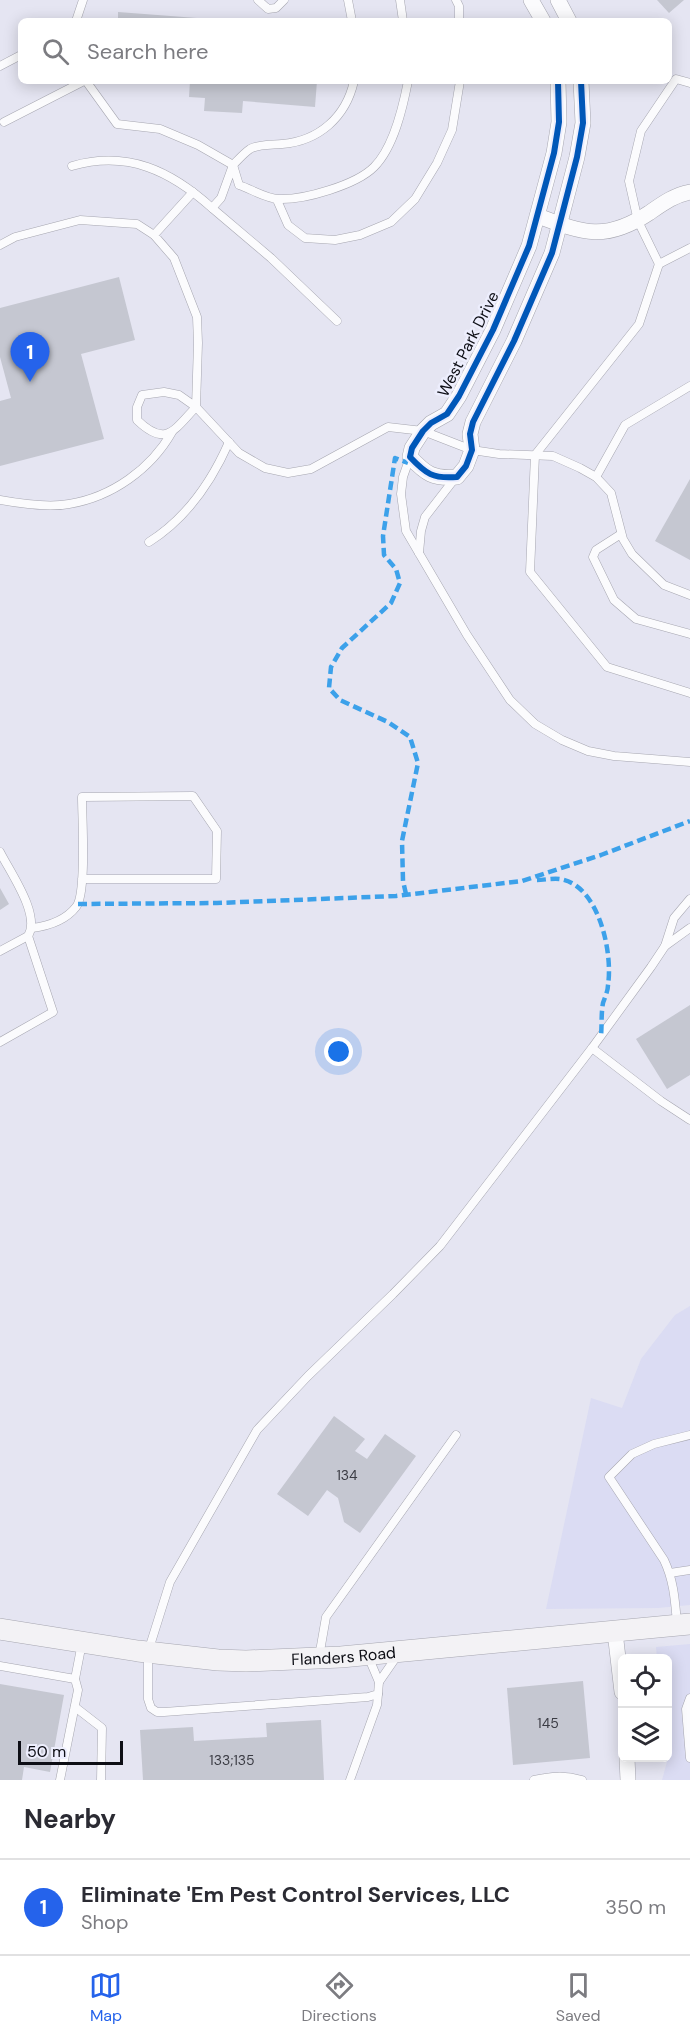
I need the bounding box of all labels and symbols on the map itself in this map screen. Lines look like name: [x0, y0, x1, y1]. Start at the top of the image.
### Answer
street label: West Park Drive: [432, 288, 504, 400]
pin: 1: [10, 332, 50, 382]
your location: [324, 1037, 353, 1066]
house number: 134: [336, 1466, 358, 1484]
street label: Flanders Road: [291, 1641, 397, 1670]
house number: 145: [537, 1714, 559, 1732]
scale bar: [18, 1738, 123, 1766]
house number: 133;135: [209, 1751, 255, 1769]

